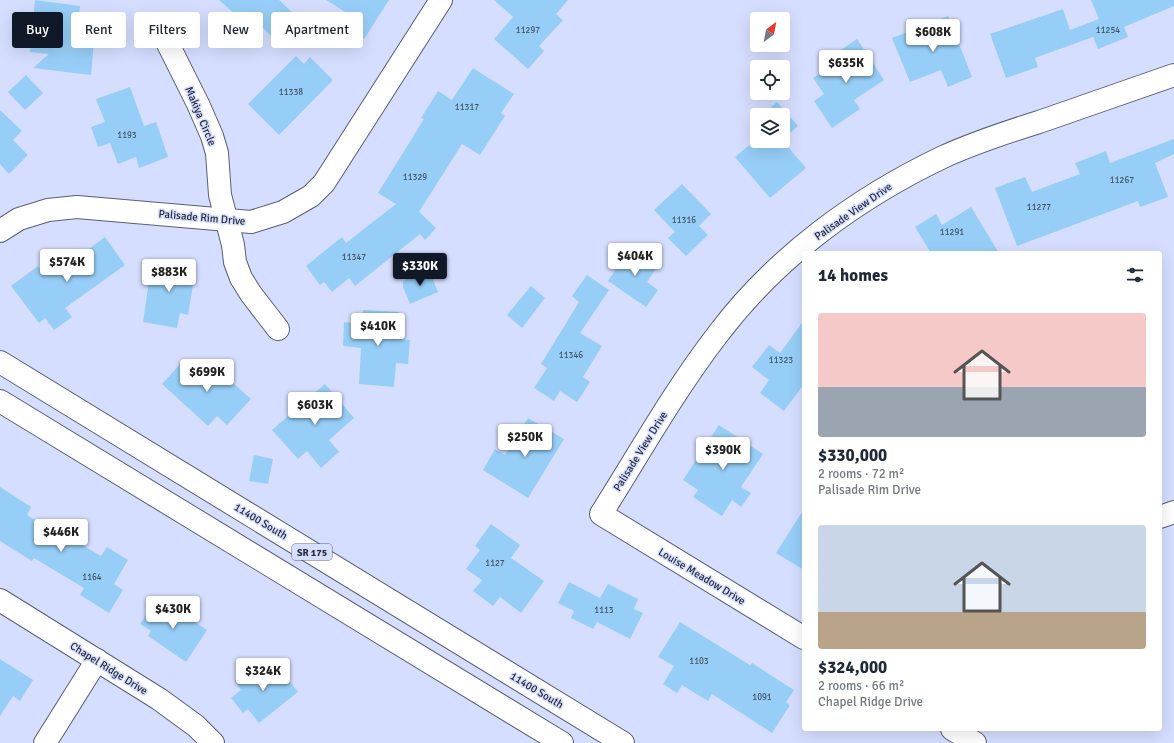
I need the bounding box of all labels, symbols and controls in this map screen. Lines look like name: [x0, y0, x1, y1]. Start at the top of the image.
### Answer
chip: Buy: [12, 12, 63, 48]
chip: Rent: [71, 12, 126, 48]
chip: Filters: [134, 12, 200, 48]
chip: New: [208, 12, 263, 48]
chip: Apartment: [271, 12, 363, 48]
north arrow: [750, 12, 790, 52]
map controls: [750, 12, 790, 148]
pin: $608K: [905, 19, 961, 53]
text: $608K: [915, 24, 951, 40]
house number: 11297: [516, 25, 540, 36]
house number: 11254: [1096, 25, 1120, 36]
pin: $635K: [818, 50, 874, 84]
text: $635K: [828, 55, 864, 71]
button: locate: [750, 60, 790, 100]
street label: Makiya Circle: [182, 85, 219, 148]
house number: 11338: [279, 87, 303, 98]
house number: 11317: [455, 102, 479, 113]
button: layers: [750, 108, 790, 148]
house number: 1193: [117, 130, 137, 141]
house number: 11329: [403, 172, 427, 183]
house number: 11267: [1110, 175, 1134, 186]
street label: Palisade View Drive: [812, 180, 894, 243]
house number: 11277: [1027, 202, 1051, 213]
street label: Palisade Rim Drive: [158, 207, 246, 228]
house number: 11316: [672, 215, 696, 226]
house number: 11291: [940, 227, 964, 238]
pin: $404K: [607, 243, 663, 277]
text: $404K: [617, 248, 653, 264]
pin: $574K: [39, 249, 95, 283]
house number: 11347: [342, 252, 366, 263]
pin: $330K: [392, 253, 448, 287]
text: $574K: [49, 254, 85, 270]
text: $330K: [402, 258, 438, 274]
pin: $883K: [141, 259, 197, 293]
text: $883K: [151, 264, 187, 280]
icon: filters: [1124, 264, 1146, 286]
text: 14 homes: [818, 265, 888, 286]
pin: $410K: [350, 313, 406, 347]
text: $410K: [360, 318, 396, 334]
icon: home: [946, 339, 1018, 411]
house number: 11346: [559, 350, 583, 361]
house number: 11323: [769, 355, 793, 366]
pin: $699K: [179, 359, 235, 393]
text: $699K: [189, 364, 225, 380]
pin: $603K: [287, 392, 343, 426]
text: $603K: [297, 397, 333, 413]
street label: Palisade View Drive: [611, 409, 670, 494]
pin: $250K: [497, 424, 553, 458]
text: $250K: [507, 429, 543, 445]
pin: $390K: [695, 437, 751, 471]
text: $390K: [705, 442, 741, 458]
text: $330,000: [818, 445, 887, 466]
text: 2 rooms · 72 m²: [818, 466, 904, 482]
text: Palisade Rim Drive: [818, 482, 921, 498]
street label: 11400 South: [232, 500, 290, 542]
pin: $446K: [33, 519, 89, 553]
text: $446K: [43, 524, 79, 540]
road number: SR 175: [292, 544, 332, 560]
street label: Louise Meadow Drive: [656, 545, 748, 608]
icon: home: [946, 551, 1018, 623]
house number: 1127: [485, 558, 505, 569]
house number: 1164: [82, 572, 102, 583]
pin: $430K: [145, 596, 201, 630]
text: $430K: [155, 601, 191, 617]
house number: 1113: [594, 605, 614, 616]
street label: Chapel Ridge Drive: [68, 639, 150, 698]
house number: 1103: [689, 656, 709, 667]
text: $324,000: [818, 657, 887, 678]
pin: $324K: [235, 658, 291, 692]
text: $324K: [245, 663, 281, 679]
street label: 11400 South: [508, 669, 566, 711]
text: 2 rooms · 66 m²: [818, 678, 904, 694]
house number: 1091: [752, 692, 772, 703]
text: Chapel Ridge Drive: [818, 694, 923, 710]

